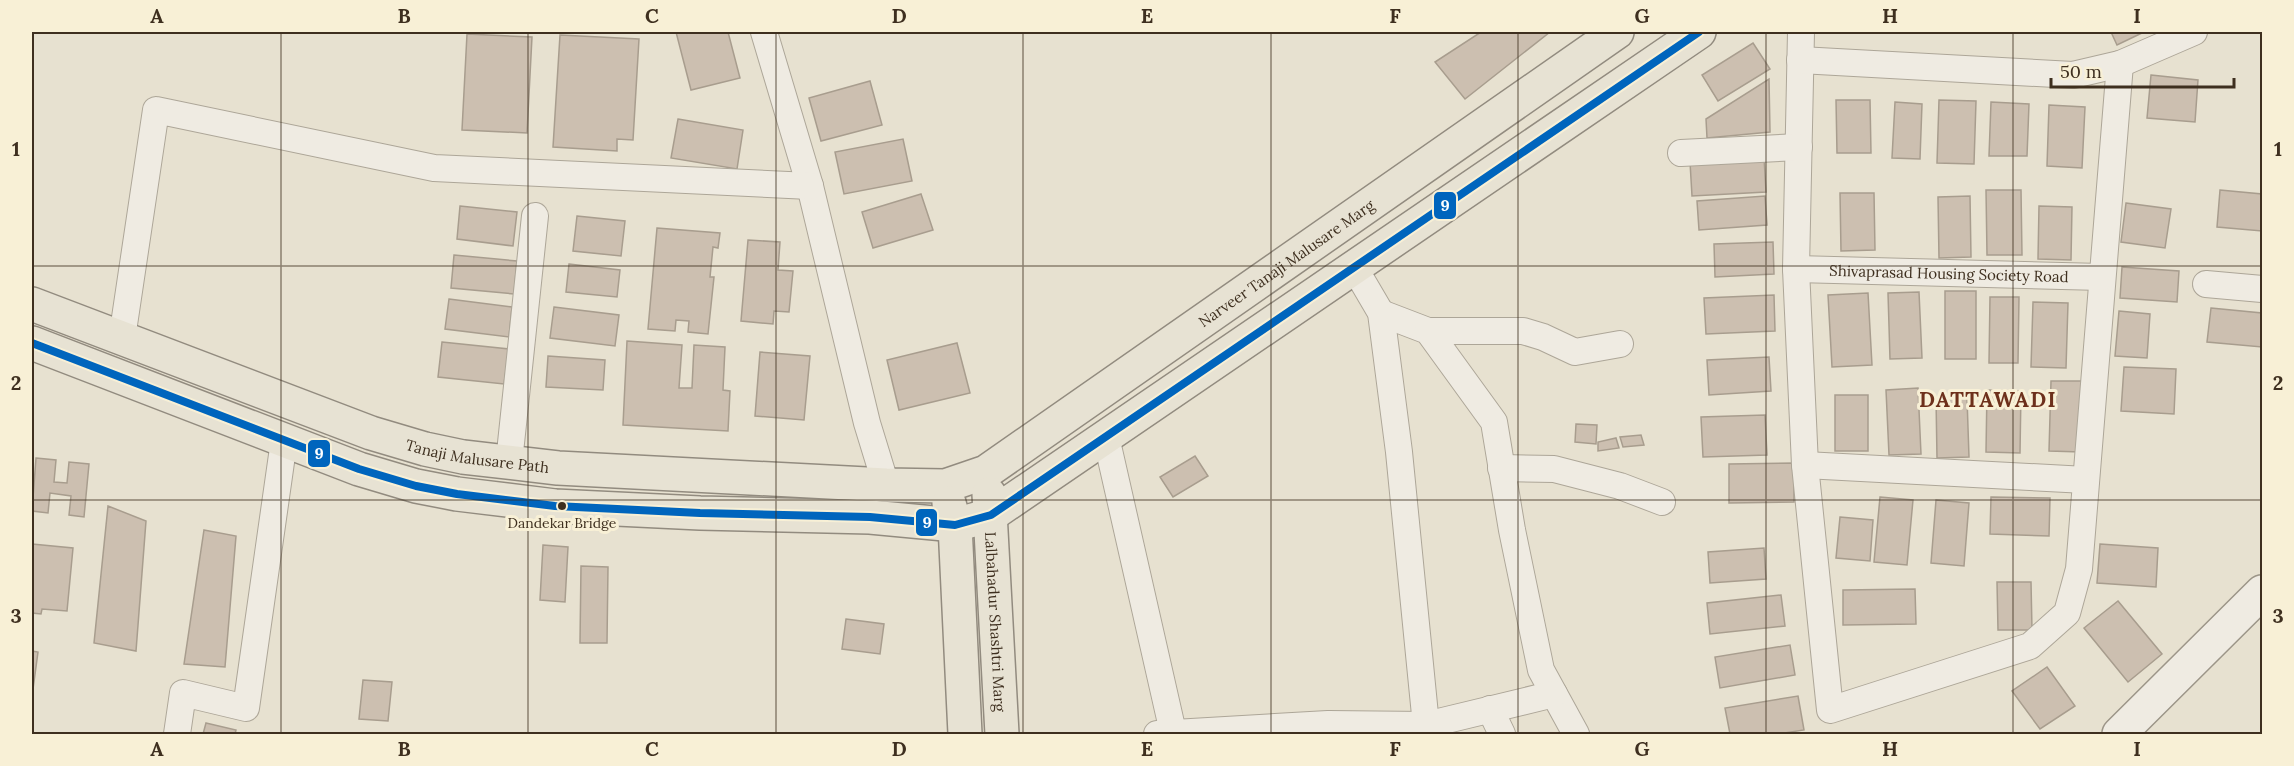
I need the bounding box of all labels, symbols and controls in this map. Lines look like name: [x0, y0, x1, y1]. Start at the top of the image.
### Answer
text: A: [150, 3, 164, 28]
text: B: [397, 3, 411, 28]
text: C: [645, 3, 659, 28]
text: D: [891, 3, 907, 28]
text: E: [1141, 3, 1153, 28]
text: F: [1389, 3, 1401, 28]
text: G: [1634, 3, 1650, 28]
text: H: [1882, 3, 1898, 28]
text: I: [2133, 3, 2141, 28]
scale bar: [2051, 51, 2234, 89]
text: 50 m: [2060, 60, 2102, 83]
text: 1: [12, 136, 20, 161]
text: 1: [2274, 136, 2282, 161]
line badge: 9: [1433, 191, 1457, 220]
street label: Narveer Tanaji Malusare Marg: [1194, 195, 1378, 331]
text: 9: [1440, 195, 1450, 215]
street label: Shivaprasad Housing Society Road: [1829, 260, 2069, 286]
text: 2: [11, 370, 21, 395]
text: 2: [2273, 370, 2283, 395]
district label: DATTAWADI: [1919, 386, 2057, 413]
street label: Tanaji Malusare Path: [403, 434, 550, 476]
line badge: 9: [307, 439, 331, 468]
text: 9: [314, 443, 324, 463]
marker: Dandekar Bridge: [556, 500, 568, 512]
line badge: 9: [915, 508, 938, 537]
text: 9: [922, 512, 932, 532]
place label: Dandekar Bridge: [508, 514, 617, 532]
street label: Lalbahadur Shashtri Marg: [982, 531, 1010, 713]
text: 3: [10, 603, 22, 628]
text: 3: [2272, 603, 2284, 628]
text: A: [150, 736, 164, 761]
text: B: [397, 736, 411, 761]
text: C: [645, 736, 659, 761]
text: D: [891, 736, 907, 761]
text: E: [1141, 736, 1153, 761]
text: F: [1389, 736, 1401, 761]
text: G: [1634, 736, 1650, 761]
text: H: [1882, 736, 1898, 761]
text: I: [2133, 736, 2141, 761]

